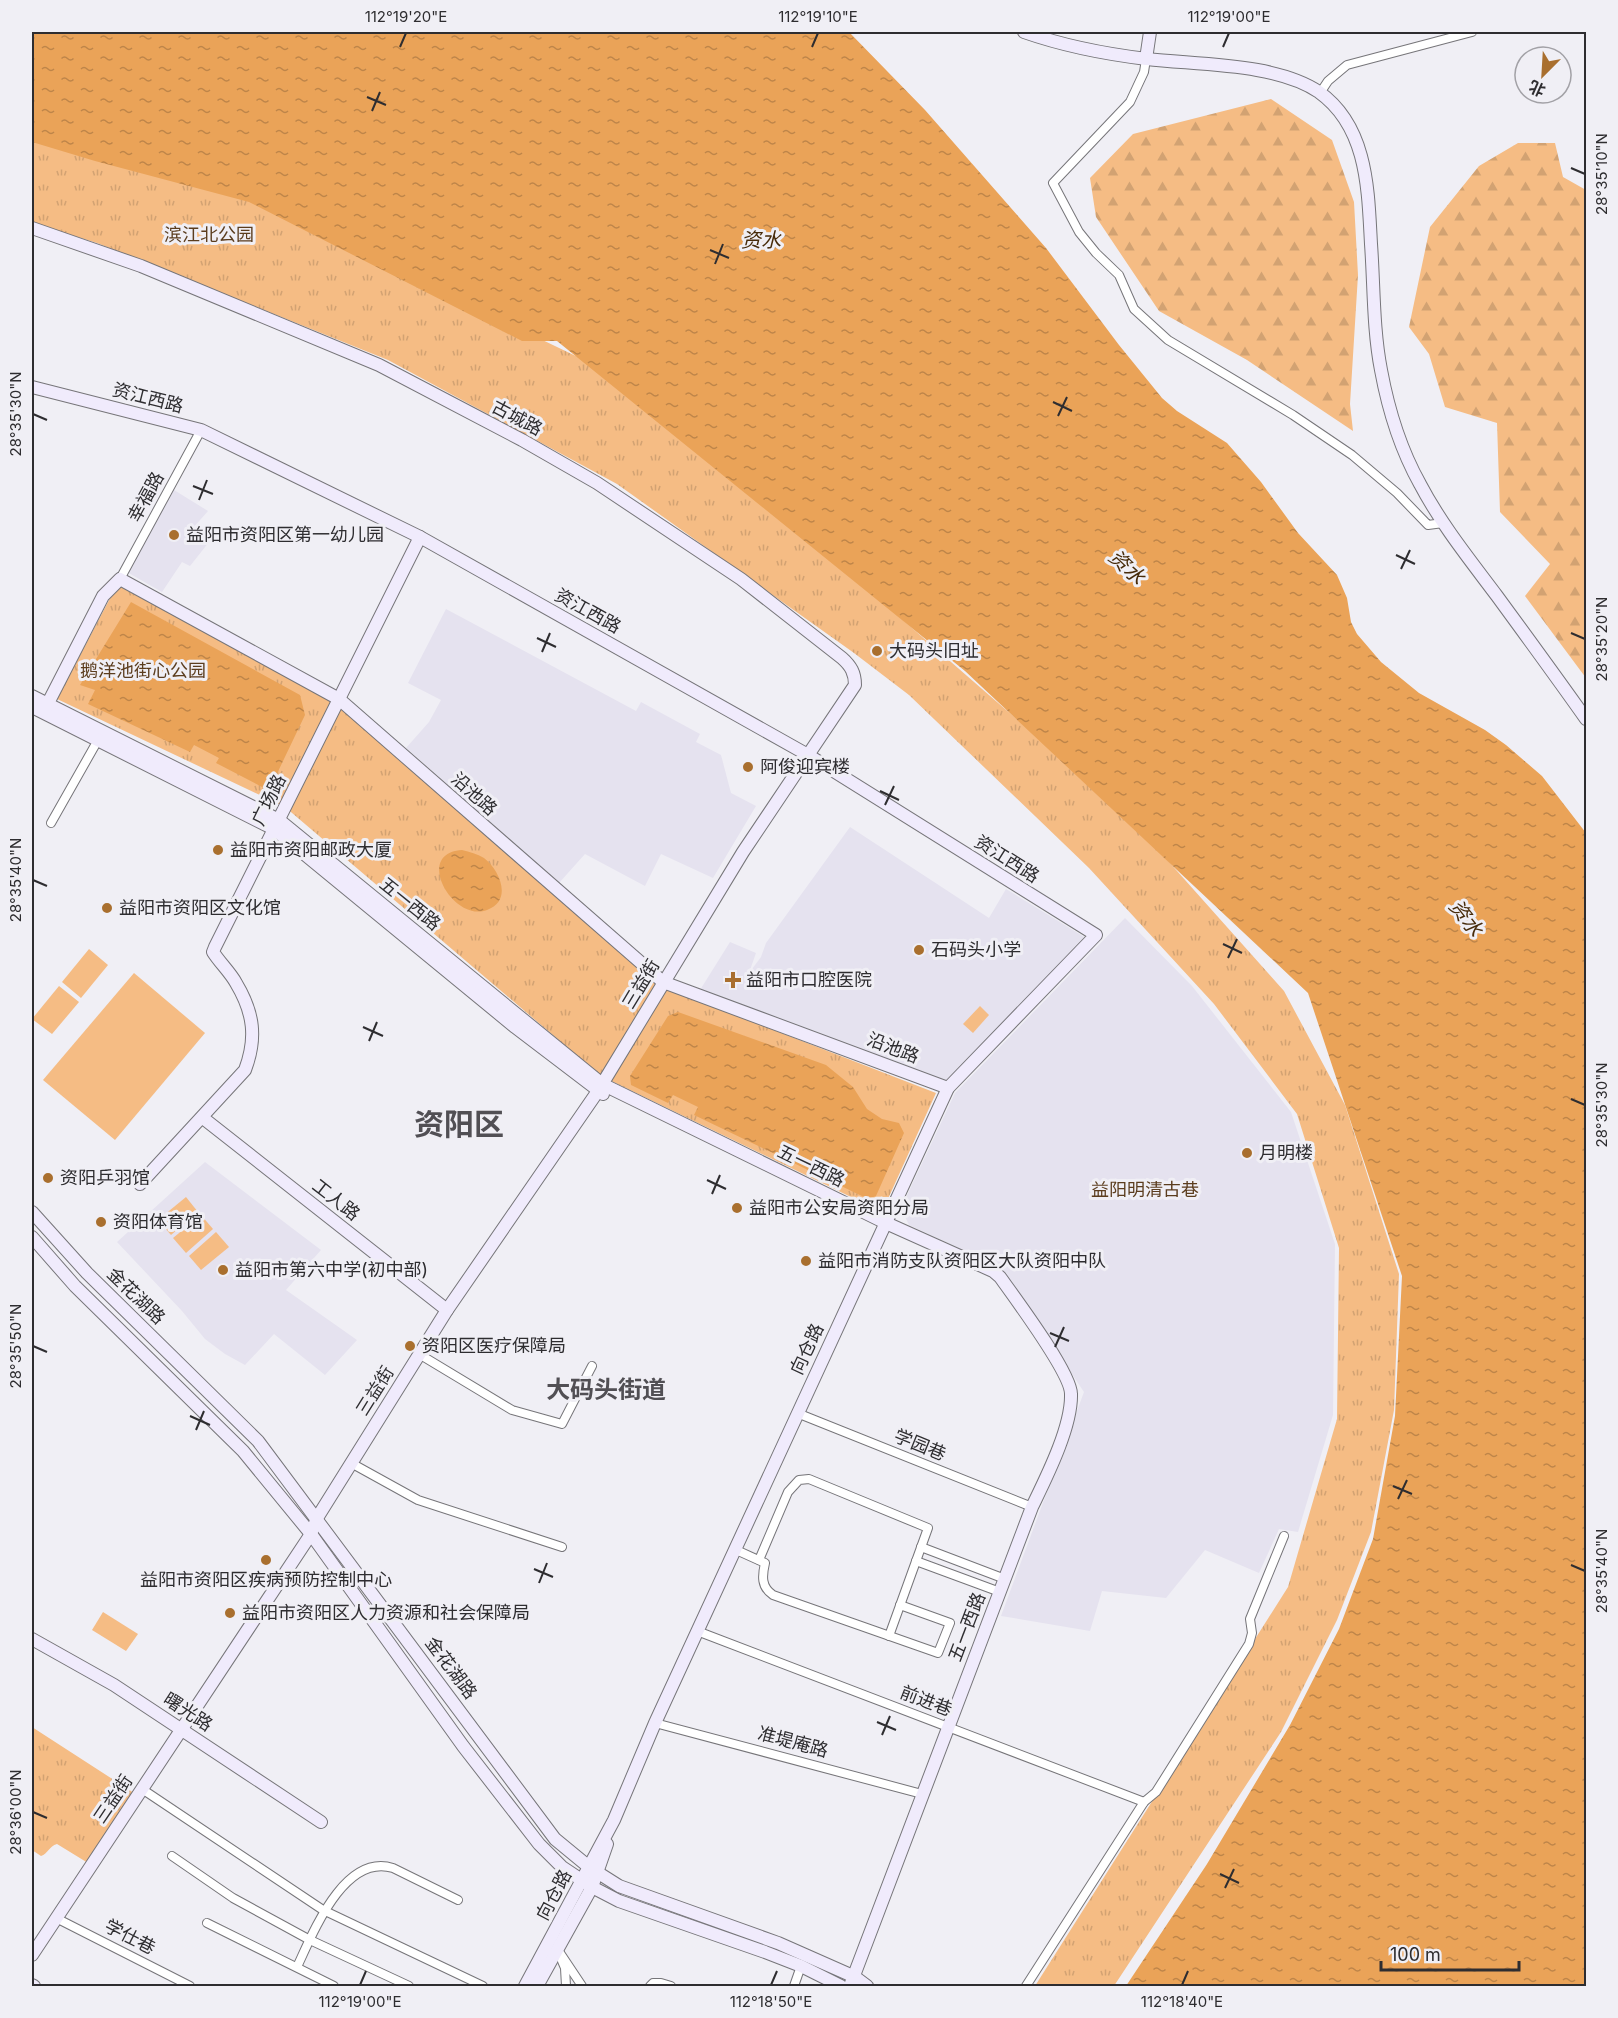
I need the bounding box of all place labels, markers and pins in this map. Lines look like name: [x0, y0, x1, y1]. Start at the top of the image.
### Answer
place label: 益阳市资阳区第一幼儿园: [186, 524, 384, 545]
marker: 益阳市资阳区第一幼儿园: [167, 528, 181, 542]
place label: 大码头旧址: [889, 640, 979, 661]
marker: 大码头旧址: [870, 644, 884, 658]
place label: 阿俊迎宾楼: [760, 756, 850, 777]
marker: 阿俊迎宾楼: [741, 760, 755, 774]
place label: 益阳市资阳邮政大厦: [230, 839, 392, 860]
marker: 益阳市资阳邮政大厦: [211, 843, 225, 857]
place label: 益阳市资阳区文化馆: [119, 897, 281, 918]
marker: 益阳市资阳区文化馆: [100, 901, 114, 915]
place label: 石码头小学: [931, 939, 1021, 960]
marker: 石码头小学: [912, 943, 926, 957]
place label: 益阳市口腔医院: [746, 969, 872, 990]
marker: 益阳市口腔医院: [724, 971, 742, 989]
place label: 月明楼: [1259, 1142, 1313, 1163]
marker: 月明楼: [1240, 1146, 1254, 1160]
place label: 资阳乒羽馆: [60, 1167, 150, 1188]
marker: 资阳乒羽馆: [41, 1171, 55, 1185]
place label: 益阳市公安局资阳分局: [749, 1197, 929, 1218]
marker: 益阳市公安局资阳分局: [730, 1201, 744, 1215]
place label: 资阳体育馆: [113, 1211, 203, 1232]
marker: 资阳体育馆: [94, 1215, 108, 1229]
place label: 益阳市消防支队资阳区大队资阳中队: [818, 1250, 1106, 1271]
marker: 益阳市消防支队资阳区大队资阳中队: [799, 1254, 813, 1268]
place label: 益阳市第六中学(初中部): [235, 1259, 428, 1280]
marker: 益阳市第六中学(初中部): [216, 1263, 230, 1277]
place label: 资阳区医疗保障局: [422, 1335, 566, 1356]
marker: 资阳区医疗保障局: [403, 1339, 417, 1353]
marker: 益阳市资阳区疾病预防控制中心: [259, 1553, 273, 1567]
place label: 益阳市资阳区疾病预防控制中心: [140, 1569, 392, 1590]
place label: 益阳市资阳区人力资源和社会保障局: [242, 1602, 530, 1623]
marker: 益阳市资阳区人力资源和社会保障局: [223, 1606, 237, 1620]

